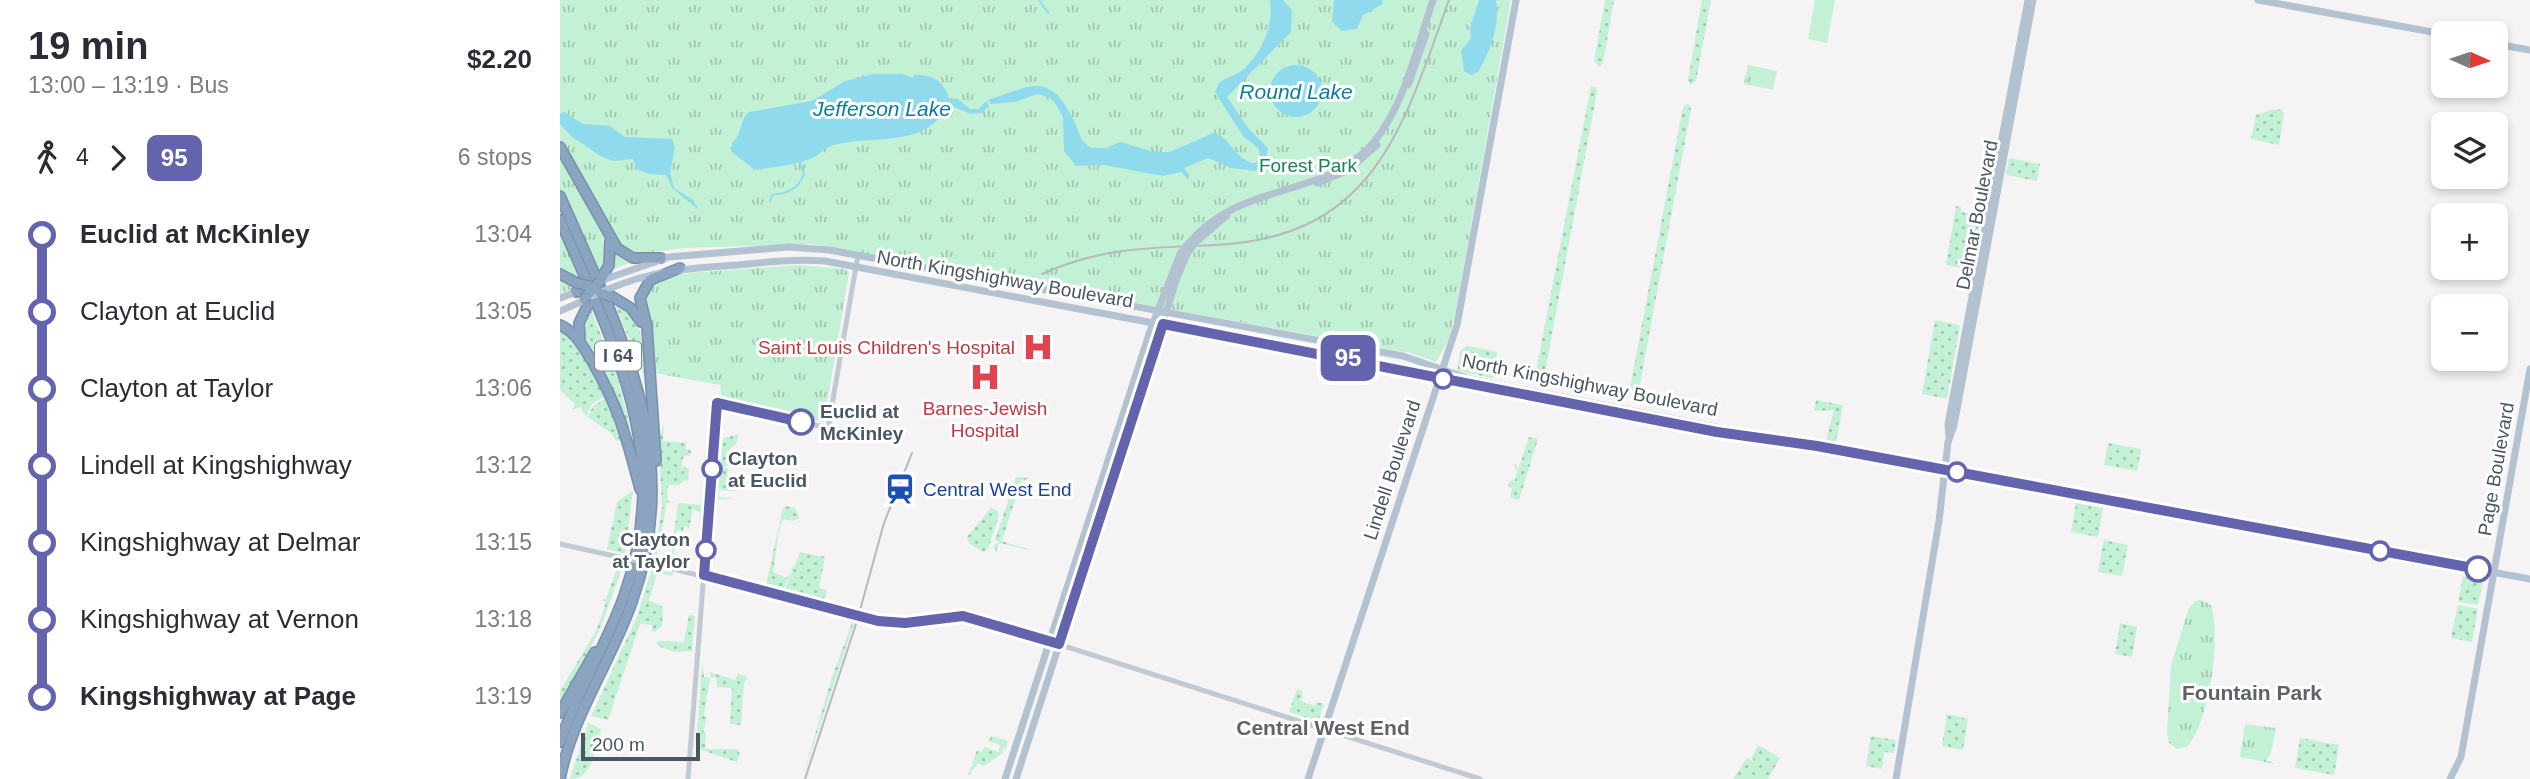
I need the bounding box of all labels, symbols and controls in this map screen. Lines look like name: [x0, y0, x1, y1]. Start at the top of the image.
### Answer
north arrow: [2431, 21, 2508, 98]
map controls: [2431, 21, 2508, 371]
text: 19 min: [28, 25, 148, 67]
text: $2.20: [467, 44, 532, 74]
text: 13:00 – 13:19 · Bus: [28, 72, 229, 98]
water label: Round Lake: [1239, 80, 1353, 103]
water label: Jefferson Lake: [812, 97, 951, 120]
button: layers: [2431, 112, 2508, 189]
street label: Delmar Boulevard: [1952, 138, 2002, 292]
icon: walk: [28, 139, 66, 177]
icon: forward: [99, 139, 137, 177]
text: 4: [76, 144, 89, 170]
text: 95: [161, 144, 188, 171]
text: 6 stops: [458, 144, 532, 170]
park label: Forest Park: [1259, 155, 1358, 176]
button: +: [2431, 203, 2508, 280]
text: Euclid at McKinley: [80, 219, 310, 249]
text: 13:04: [474, 221, 532, 247]
street label: North Kingshighway Boulevard: [875, 246, 1135, 312]
button: −: [2431, 294, 2508, 371]
text: Clayton at Euclid: [80, 296, 275, 326]
text: 13:05: [474, 298, 532, 324]
hospital icon: Saint Louis Children's Hospital: [1021, 330, 1055, 364]
line badge: 95: [1316, 335, 1380, 381]
place label: Saint Louis Children's Hospital: [758, 337, 1015, 358]
road number: I 64: [595, 342, 641, 370]
text: 95: [1335, 344, 1361, 371]
street label: North Kingshighway Boulevard: [1460, 350, 1720, 420]
hospital icon: Barnes-Jewish Hospital: [968, 360, 1002, 394]
unlabelled marker: [1433, 369, 1453, 389]
text: Clayton at Taylor: [80, 373, 273, 403]
text: 13:06: [474, 375, 532, 401]
street label: Lindell Boulevard: [1359, 397, 1425, 543]
place label: Barnes-Jewish Hospital: [923, 398, 1047, 441]
place label: Euclid at McKinley: [820, 401, 904, 444]
street label: Page Boulevard: [2474, 401, 2518, 537]
marker: Euclid at McKinley: [788, 409, 814, 435]
place label: Clayton at Euclid: [728, 448, 807, 491]
text: Lindell at Kingshighway: [80, 450, 352, 480]
text: 13:12: [474, 452, 532, 478]
marker: Clayton at Euclid: [702, 459, 722, 479]
unlabelled marker: [1947, 462, 1967, 482]
station icon: Central West End: [883, 472, 917, 506]
place label: Central West End: [923, 479, 1072, 500]
text: Kingshighway at Delmar: [80, 527, 360, 557]
text: 13:15: [474, 529, 532, 555]
place label: Clayton at Taylor: [612, 529, 691, 572]
marker: Clayton at Taylor: [696, 540, 716, 560]
unlabelled marker: [2370, 541, 2390, 561]
unlabelled marker: [2465, 556, 2491, 582]
text: Kingshighway at Vernon: [80, 604, 359, 634]
text: 13:18: [474, 606, 532, 632]
text: Kingshighway at Page: [80, 681, 356, 711]
district label: Fountain Park: [2182, 681, 2322, 704]
text: 13:19: [474, 683, 532, 709]
district label: Central West End: [1236, 716, 1410, 739]
scale bar: [581, 730, 700, 762]
text: 200 m: [592, 734, 645, 755]

